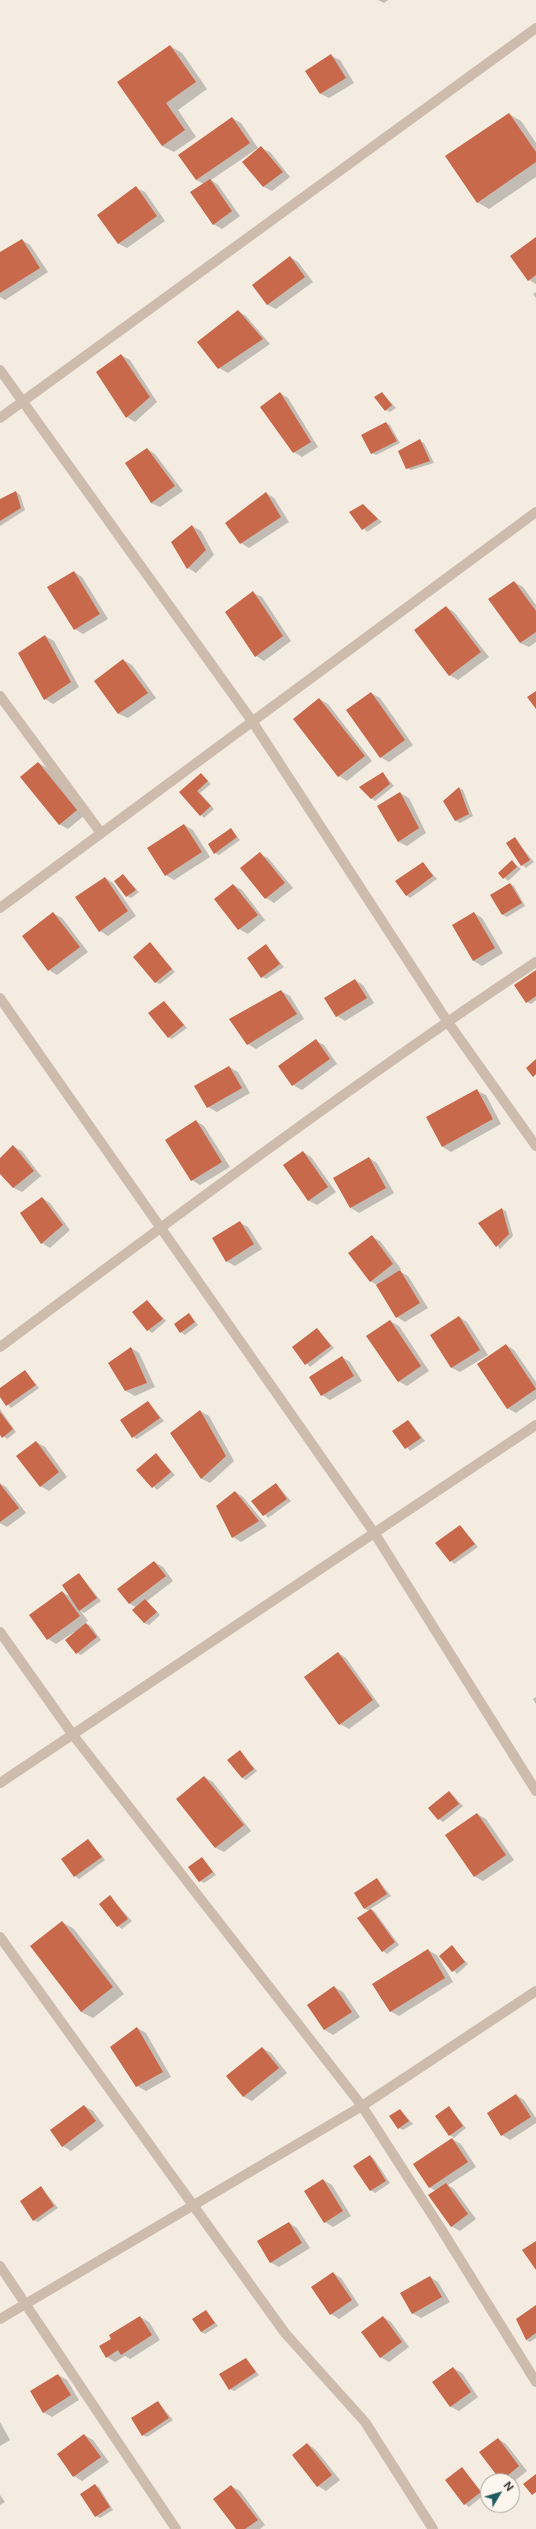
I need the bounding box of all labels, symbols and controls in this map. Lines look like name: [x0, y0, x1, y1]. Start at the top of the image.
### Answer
north arrow: [480, 2473, 520, 2513]
text: N: [501, 2479, 516, 2493]

